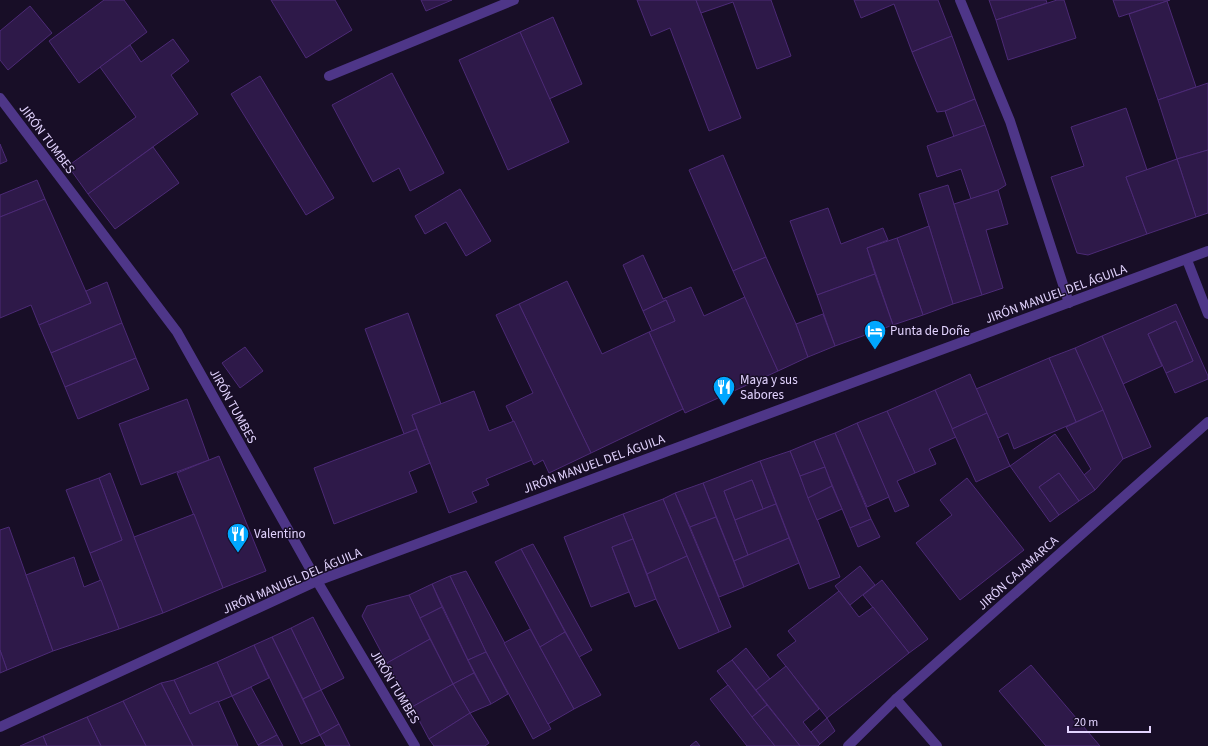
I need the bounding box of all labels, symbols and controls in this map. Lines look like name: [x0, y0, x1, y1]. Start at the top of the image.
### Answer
street label: JIRÓN TUMBES: [15, 100, 79, 178]
street label: JIRÓN MANUEL DEL ÁGUILA: [983, 260, 1130, 328]
hotel icon: Punta de Doñe: [862, 318, 888, 351]
place label: Punta de Doñe: [890, 322, 970, 340]
street label: JIRÓN TUMBES: [205, 365, 261, 447]
place label: Maya y sus Sabores: [740, 371, 798, 404]
restaurant icon: Maya y sus Sabores: [711, 374, 737, 407]
street label: JIRÓN MANUEL DEL ÁGUILA: [521, 430, 668, 498]
restaurant icon: Valentino: [225, 521, 251, 554]
place label: Valentino: [254, 525, 306, 543]
street label: JIRÓN CAJAMARCA: [974, 531, 1063, 614]
street label: JIRÓN MANUEL DEL ÁGUILA: [220, 543, 365, 619]
street label: JIRÓN TUMBES: [366, 647, 424, 727]
scale bar: [1068, 708, 1150, 734]
text: 20 m: [1074, 714, 1098, 731]

